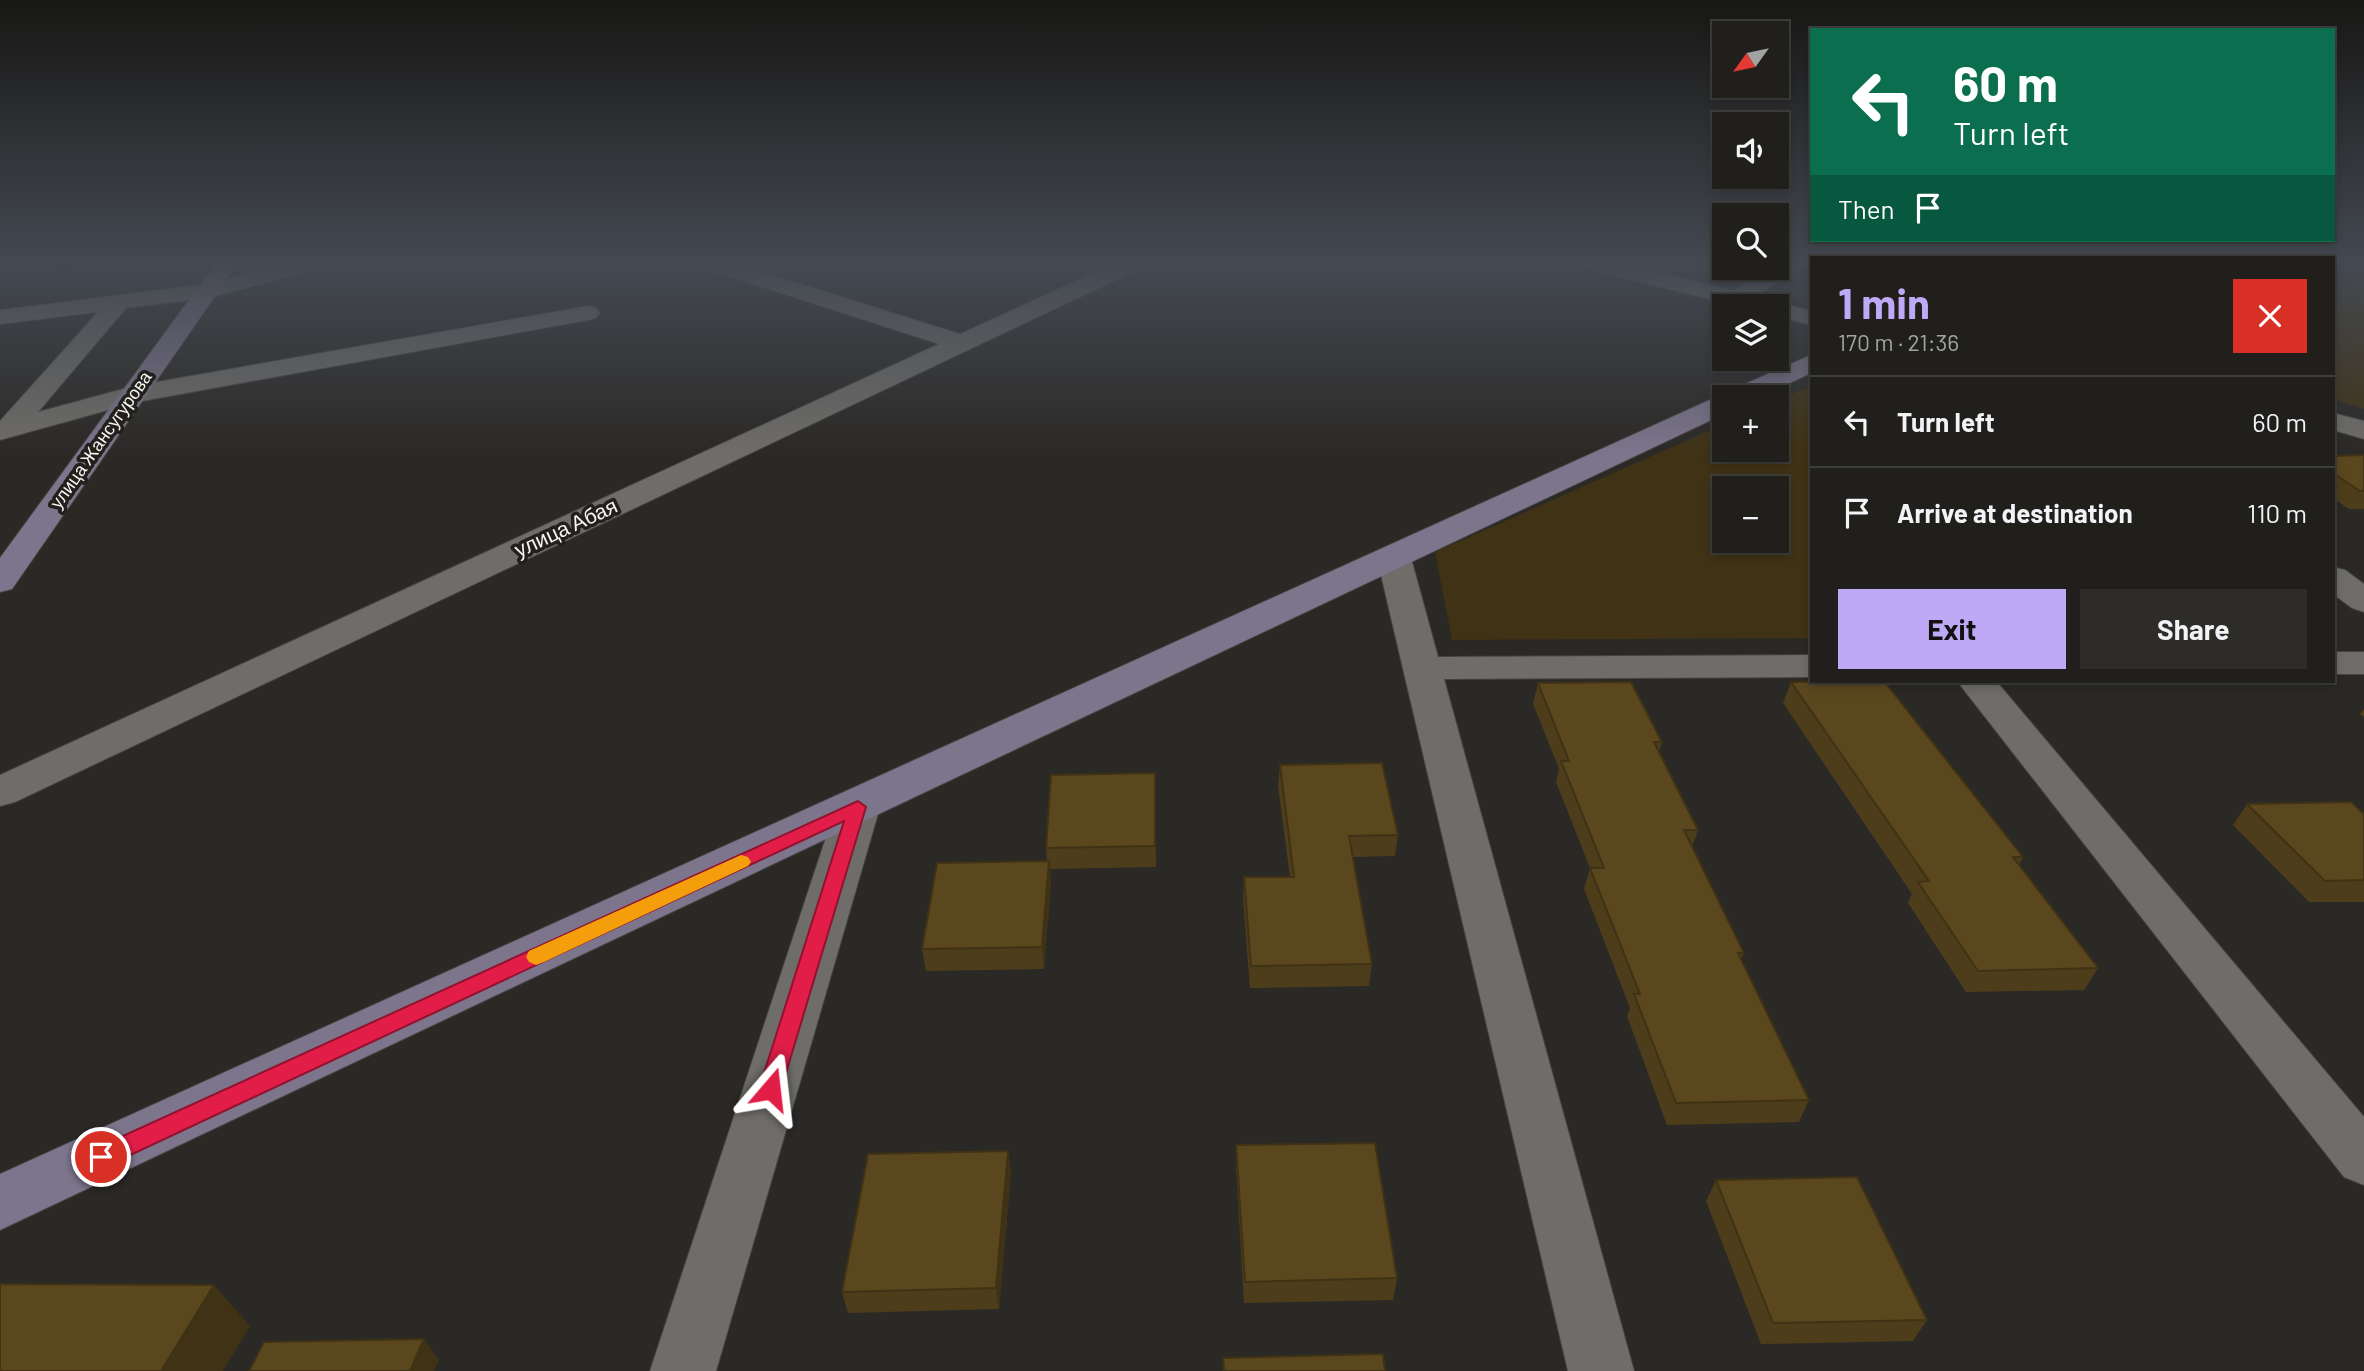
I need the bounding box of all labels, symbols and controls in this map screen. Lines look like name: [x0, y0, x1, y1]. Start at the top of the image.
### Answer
north arrow: [1712, 21, 1788, 98]
map controls: [1712, 21, 1789, 553]
text: 60 m: [1953, 53, 2058, 112]
icon: left: [1838, 56, 1929, 147]
button: sound: [1712, 112, 1789, 189]
text: Turn left: [1953, 113, 2070, 151]
icon: arrive: [1909, 189, 1947, 227]
text: Then: [1838, 193, 1895, 224]
button: search: [1712, 203, 1789, 280]
text: 1 min: [1838, 277, 1930, 327]
button: close: [2233, 279, 2307, 353]
button: layers: [1712, 294, 1789, 371]
text: 170 m · 21:36: [1838, 328, 1959, 356]
street label: улица Жансугурова: [45, 366, 156, 512]
button: +: [1712, 385, 1789, 462]
icon: left: [1838, 403, 1876, 441]
text: Turn left: [1897, 406, 1995, 437]
text: 60 m: [2252, 406, 2307, 437]
button: −: [1712, 476, 1789, 553]
street label: улица Абая: [510, 492, 621, 561]
icon: arrive: [1838, 494, 1876, 532]
text: Arrive at destination: [1897, 497, 2133, 528]
text: 110 m: [2247, 497, 2307, 528]
button: Exit: [1838, 589, 2066, 669]
button: Share: [2080, 589, 2307, 669]
position arrow: [734, 1052, 808, 1126]
pin: [71, 1127, 131, 1187]
icon: arrive: [82, 1138, 120, 1176]

